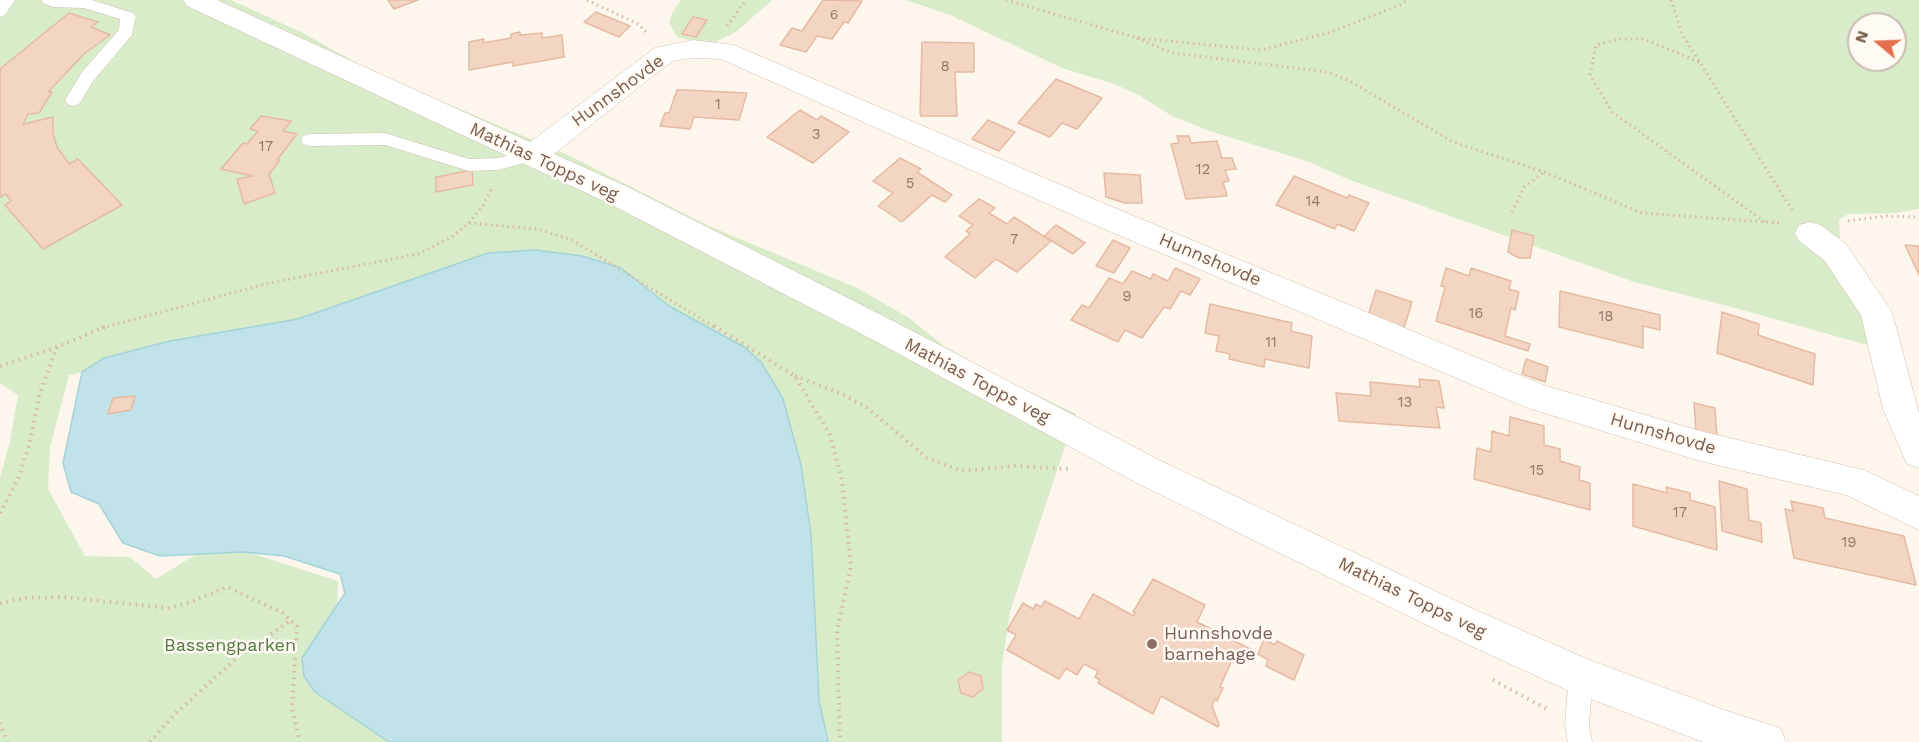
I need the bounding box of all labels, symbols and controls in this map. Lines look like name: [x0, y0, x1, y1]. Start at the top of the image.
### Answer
house number: 6: [830, 7, 838, 23]
north arrow: [1847, 12, 1907, 72]
text: N: [1850, 28, 1872, 45]
street label: Hunnshovde: [568, 50, 668, 132]
house number: 8: [940, 58, 950, 76]
house number: 1: [715, 96, 721, 114]
street label: Mathias Topps veg: [466, 118, 622, 206]
house number: 3: [812, 126, 820, 144]
house number: 17: [259, 138, 273, 156]
house number: 12: [1196, 161, 1210, 179]
house number: 5: [906, 175, 914, 193]
house number: 14: [1305, 193, 1321, 211]
street label: Hunnshovde: [1156, 229, 1264, 291]
house number: 7: [1010, 231, 1018, 249]
house number: 9: [1122, 288, 1132, 306]
house number: 16: [1469, 305, 1483, 323]
house number: 18: [1598, 308, 1614, 326]
street label: Mathias Topps veg: [901, 334, 1053, 428]
house number: 11: [1265, 334, 1277, 352]
house number: 13: [1398, 394, 1412, 412]
street label: Hunnshovde: [1608, 409, 1718, 459]
house number: 15: [1530, 462, 1544, 480]
house number: 17: [1673, 504, 1687, 522]
house number: 19: [1841, 534, 1857, 552]
street label: Mathias Topps veg: [1335, 553, 1489, 643]
place label: Hunnshovde barnehage: [1164, 623, 1273, 666]
park label: Bassengparken: [164, 635, 296, 657]
marker: Hunnshovde barnehage: [1145, 637, 1159, 651]

